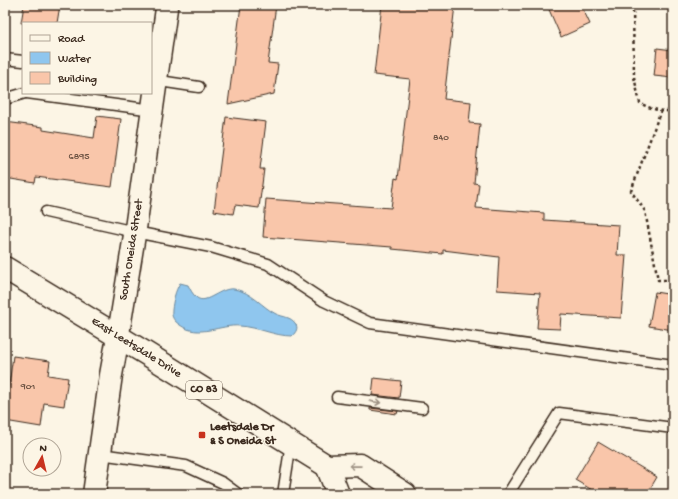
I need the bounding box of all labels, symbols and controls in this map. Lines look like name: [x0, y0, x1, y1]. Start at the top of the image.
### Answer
legend: [22, 22, 152, 94]
text: Road: [58, 33, 85, 47]
text: Water: [58, 53, 92, 67]
text: Building: [57, 73, 97, 87]
house number: 840: [433, 132, 449, 144]
house number: 6895: [69, 151, 89, 163]
street label: South Oneida Street: [117, 198, 147, 301]
street label: East Leetsdale Drive: [88, 315, 184, 382]
house number: 901: [20, 381, 35, 393]
road number: CO 83: [186, 381, 222, 399]
one-way arrow: [368, 398, 381, 406]
place label: Leetsdale Dr & S Oneida St: [210, 421, 277, 449]
marker: Leetsdale Dr & S Oneida St: [197, 430, 207, 440]
north arrow: [22, 437, 62, 477]
text: N: [39, 443, 48, 456]
one-way arrow: [348, 462, 361, 470]

